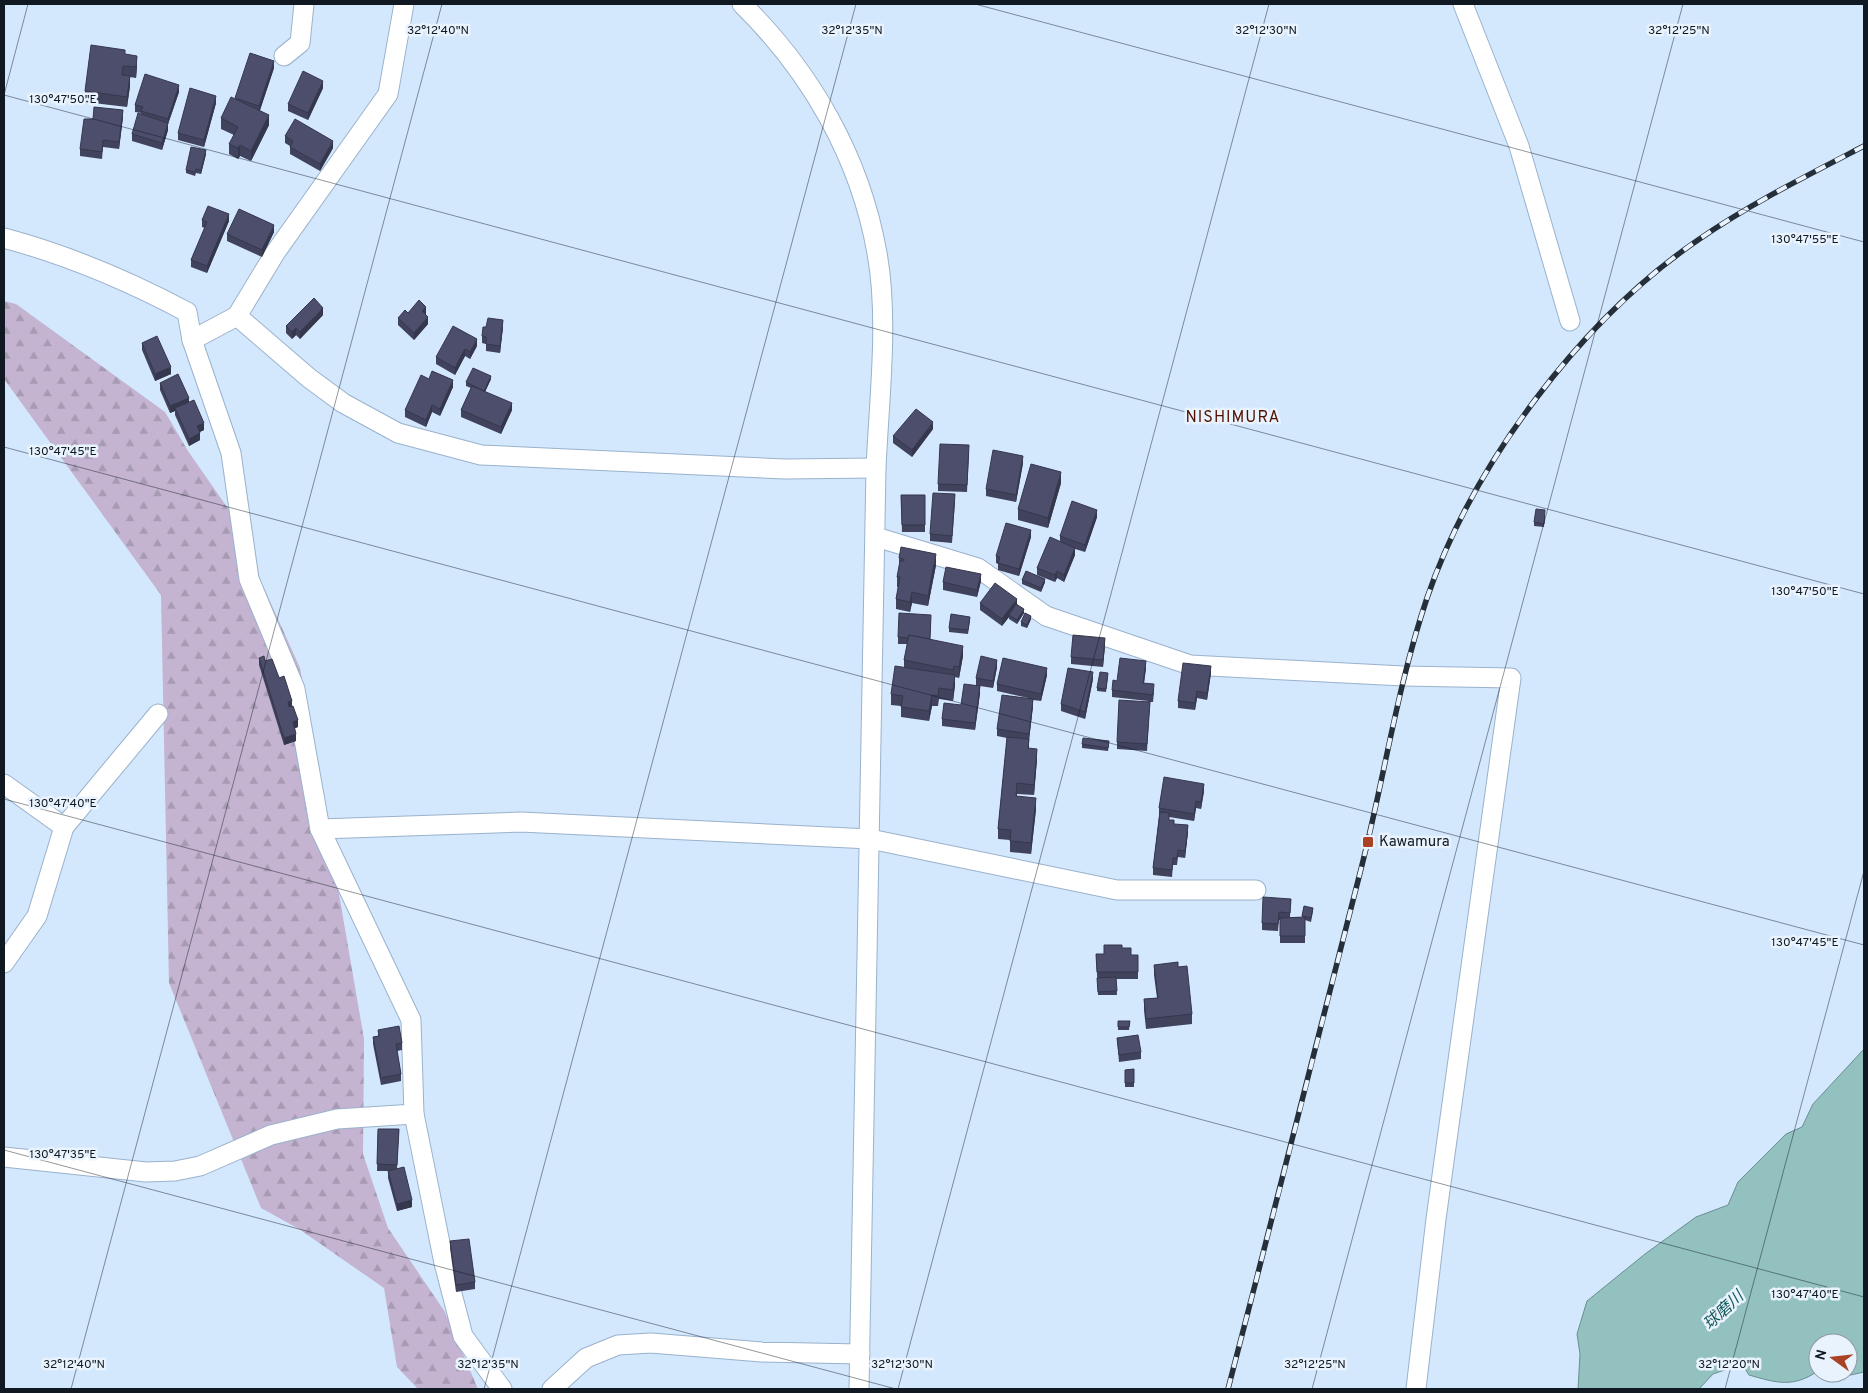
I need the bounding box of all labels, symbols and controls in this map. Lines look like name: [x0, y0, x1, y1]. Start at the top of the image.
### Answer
text: 32°12'40"N: [407, 23, 469, 39]
text: 32°12'35"N: [821, 23, 883, 39]
text: 32°12'30"N: [1235, 23, 1297, 39]
text: 32°12'25"N: [1648, 23, 1710, 39]
text: 130°47'50"E: [29, 92, 97, 108]
text: 130°47'55"E: [1771, 232, 1839, 248]
district label: NISHIMURA: [1186, 408, 1280, 428]
text: 130°47'45"E: [29, 444, 97, 460]
text: 130°47'50"E: [1771, 584, 1839, 600]
text: 130°47'40"E: [29, 796, 97, 812]
place label: Kawamura: [1379, 833, 1450, 852]
marker: Kawamura: [1361, 835, 1375, 849]
text: 130°47'45"E: [1771, 935, 1839, 951]
text: 130°47'35"E: [29, 1147, 97, 1163]
water label: 球磨川: [1700, 1286, 1750, 1335]
text: 130°47'40"E: [1771, 1287, 1839, 1303]
north arrow: [1808, 1333, 1858, 1383]
text: N: [1812, 1348, 1831, 1362]
text: 32°12'40"N: [43, 1357, 105, 1373]
text: 32°12'35"N: [457, 1357, 519, 1373]
text: 32°12'30"N: [871, 1357, 933, 1373]
text: 32°12'25"N: [1284, 1357, 1346, 1373]
text: 32°12'20"N: [1698, 1357, 1760, 1373]

